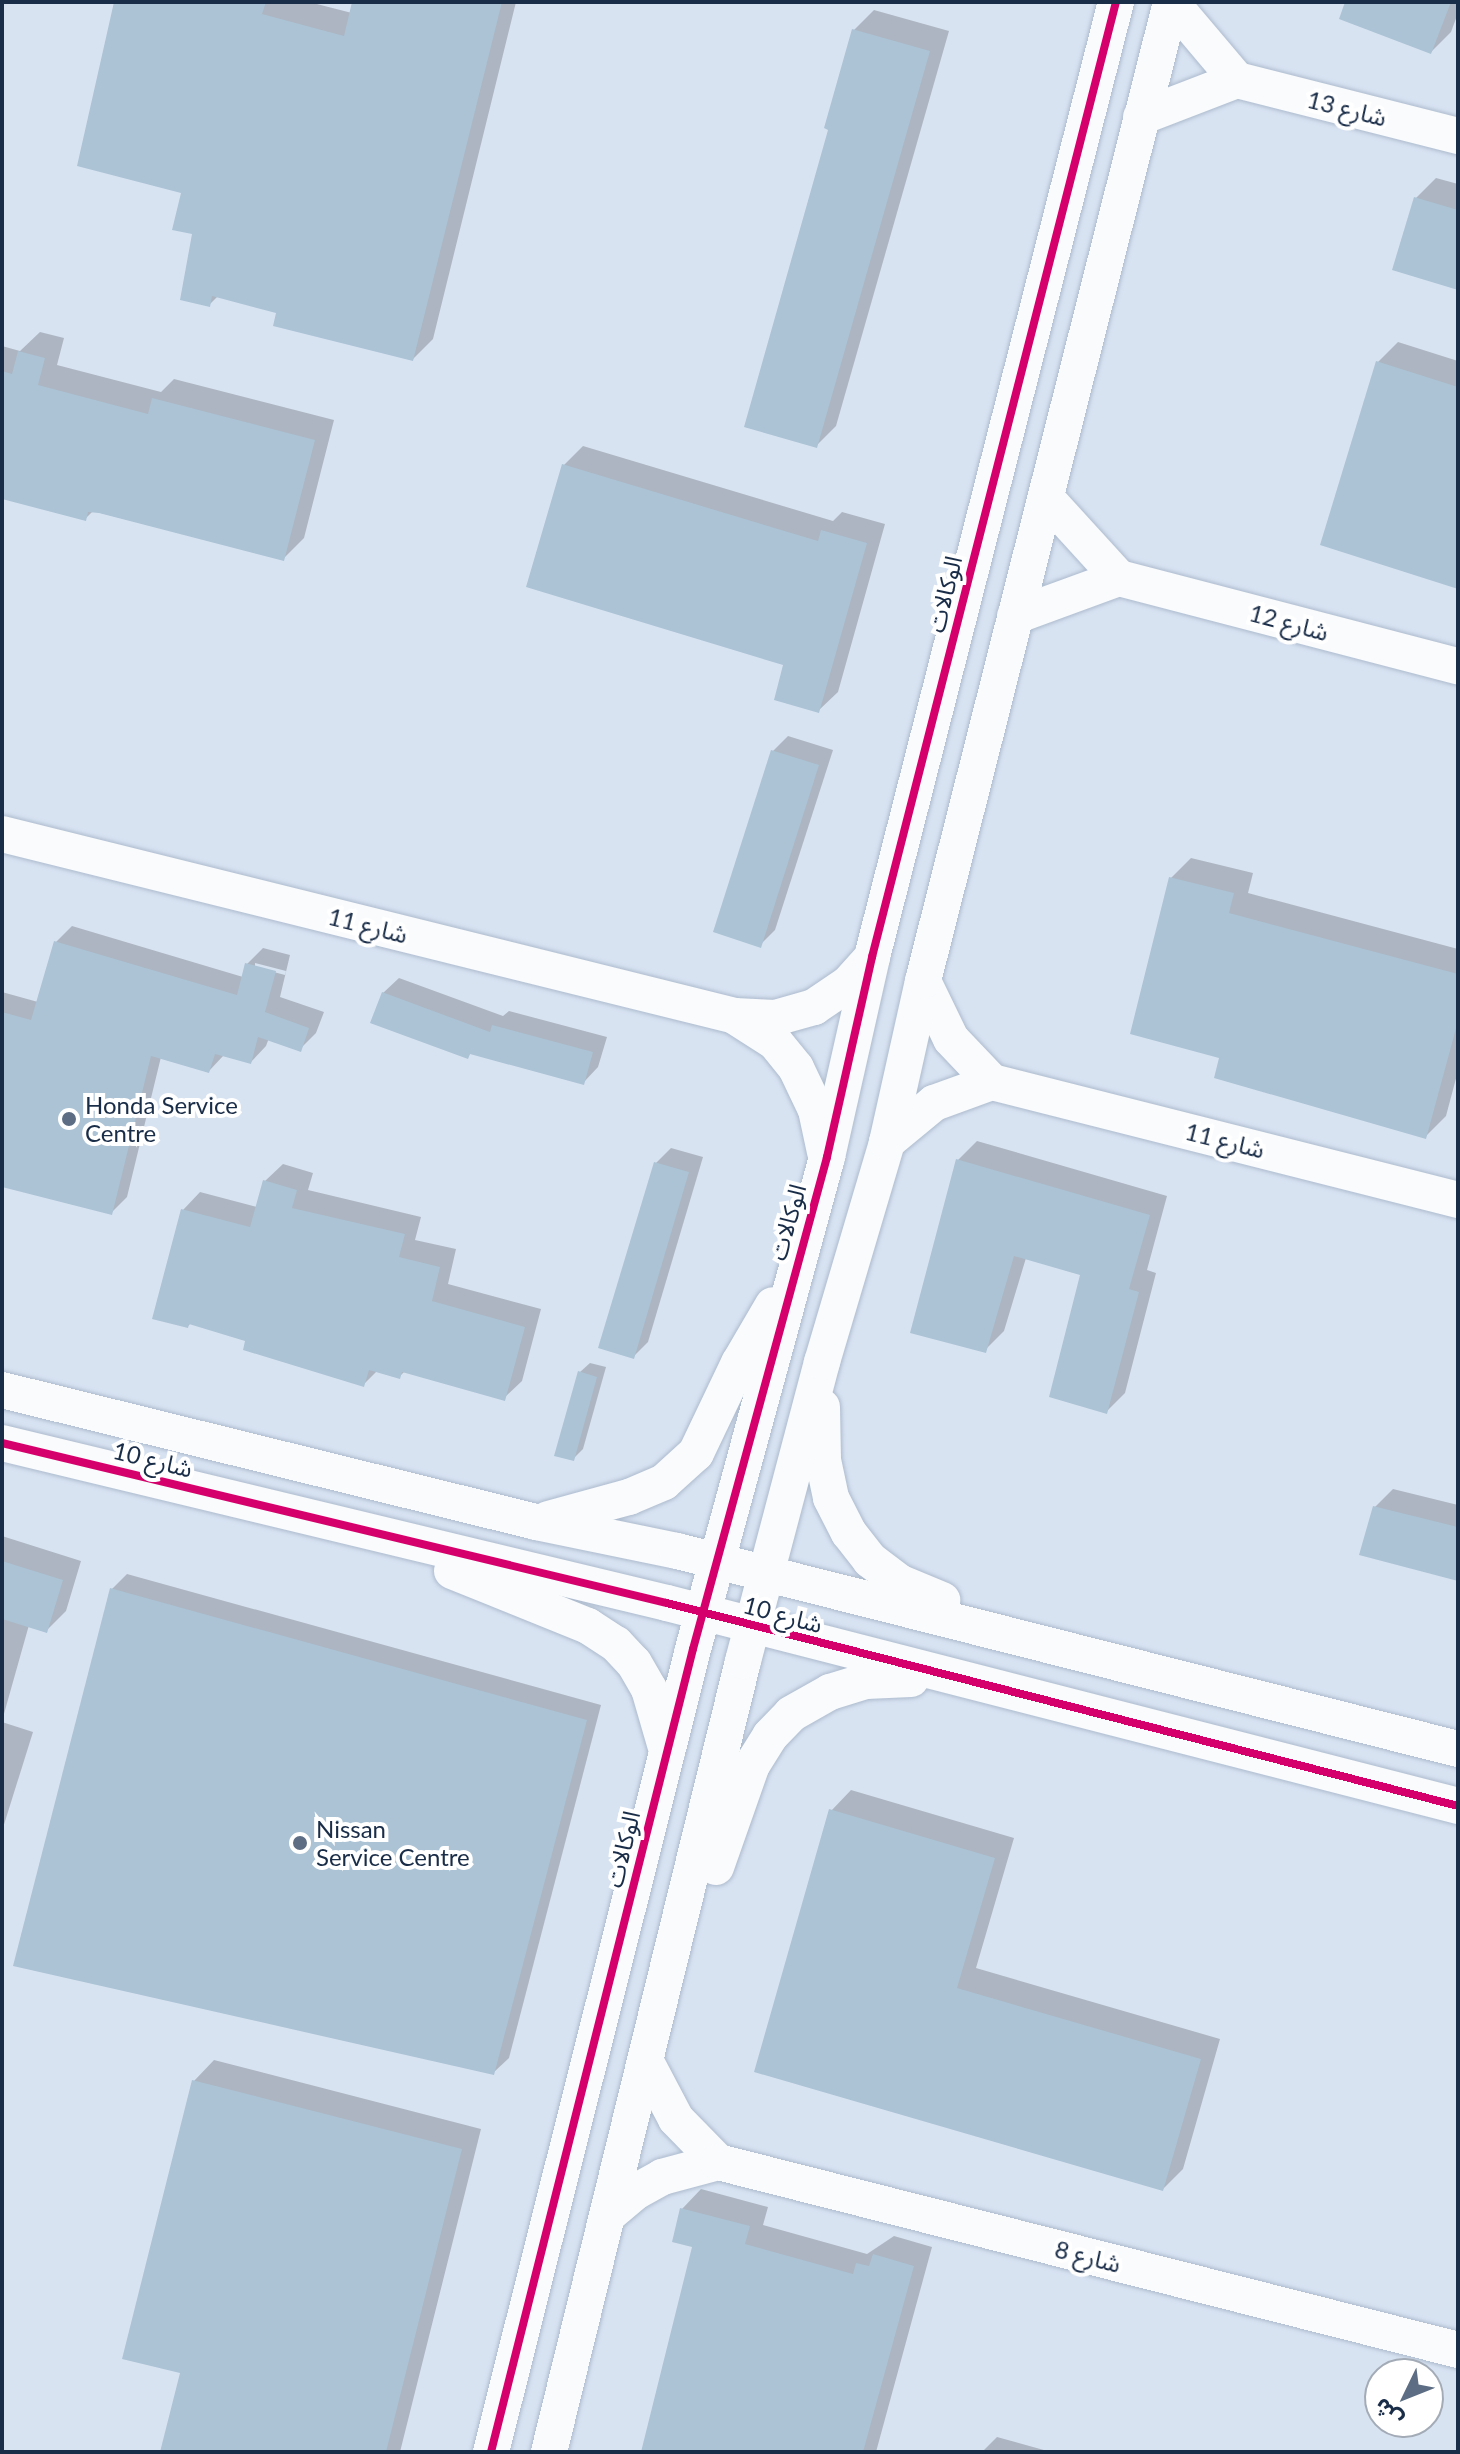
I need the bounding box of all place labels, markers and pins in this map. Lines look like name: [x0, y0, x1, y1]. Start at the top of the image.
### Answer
place label: Honda Service Centre: [85, 1091, 238, 1147]
marker: Honda Service Centre: [60, 1110, 78, 1128]
place label: Nissan Service Centre: [316, 1815, 470, 1871]
marker: Nissan Service Centre: [291, 1834, 309, 1852]

